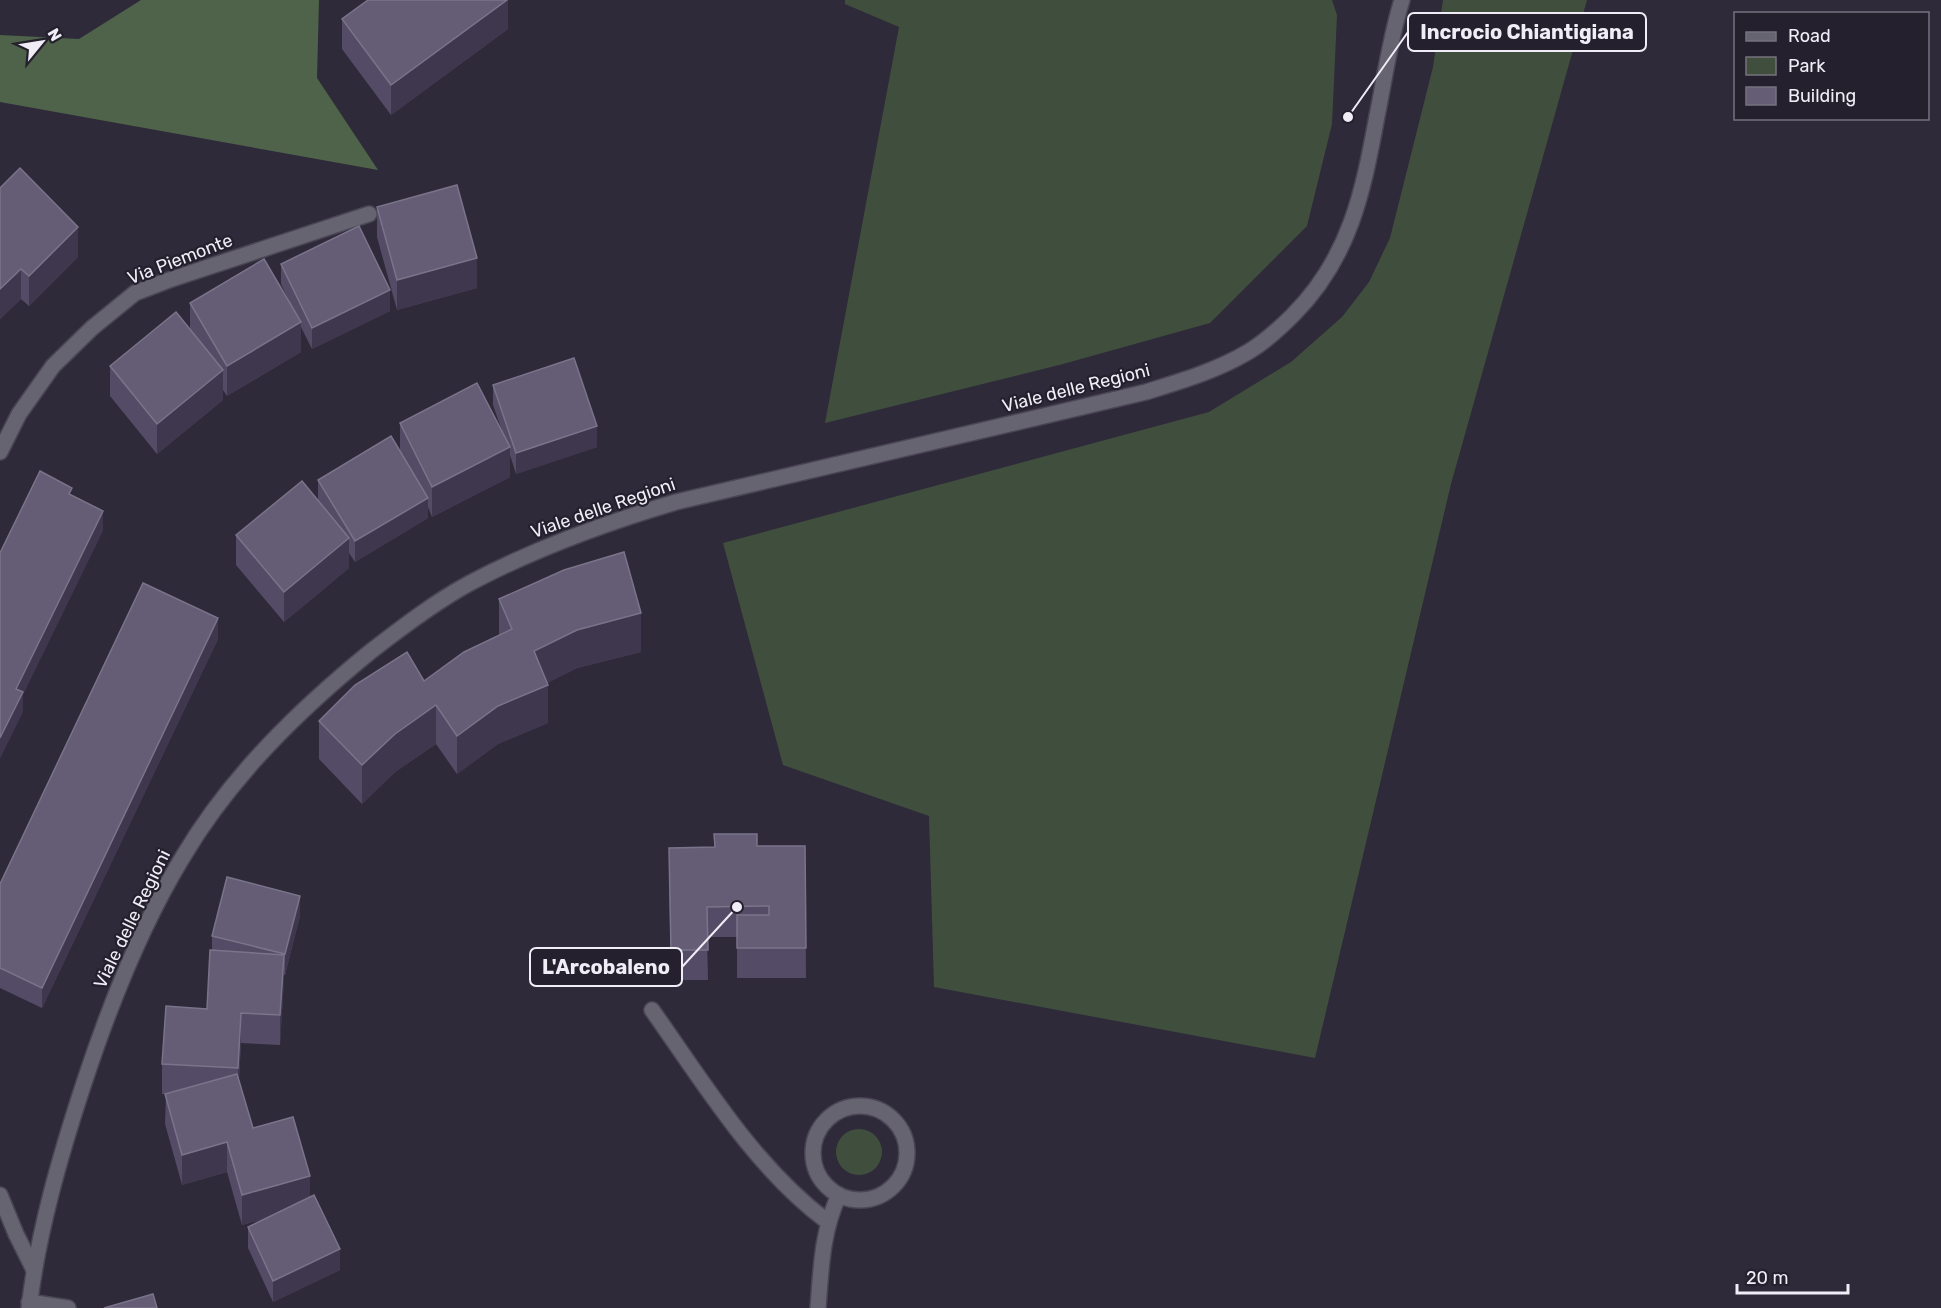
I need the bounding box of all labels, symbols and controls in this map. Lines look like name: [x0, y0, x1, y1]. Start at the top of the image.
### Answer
north arrow: [12, 12, 72, 72]
legend: [1734, 12, 1929, 120]
callout: Incrocio Chiantigiana: [1408, 13, 1646, 51]
text: Incrocio Chiantigiana: [1420, 20, 1634, 44]
text: N: [43, 25, 66, 44]
text: Road: [1788, 25, 1831, 47]
text: Park: [1788, 55, 1826, 77]
text: Building: [1788, 85, 1856, 107]
street label: Via Piemonte: [124, 229, 236, 289]
street label: Viale delle Regioni: [1000, 359, 1152, 417]
street label: Viale delle Regioni: [528, 473, 678, 543]
street label: Viale delle Regioni: [89, 846, 175, 992]
callout: L'Arcobaleno: [530, 948, 682, 986]
text: L'Arcobaleno: [542, 955, 670, 979]
scale bar: [1737, 1257, 1848, 1295]
text: 20 m: [1746, 1267, 1788, 1289]

